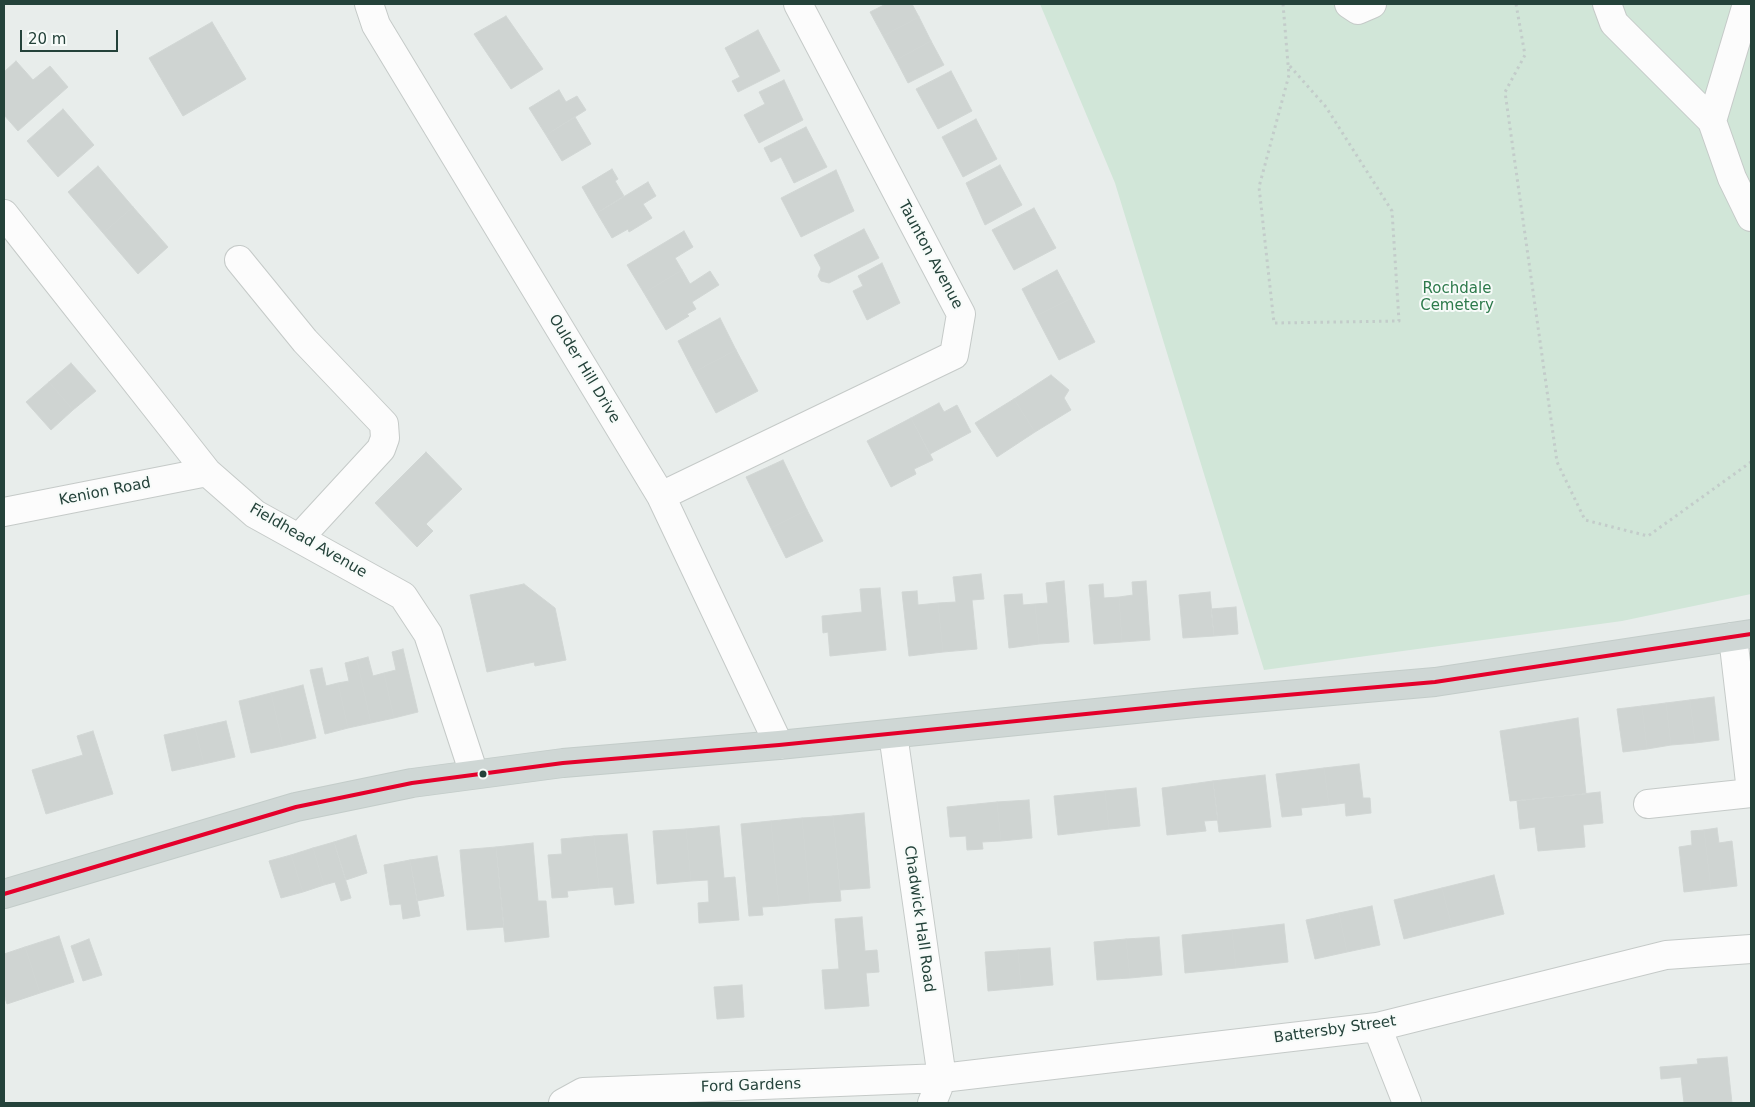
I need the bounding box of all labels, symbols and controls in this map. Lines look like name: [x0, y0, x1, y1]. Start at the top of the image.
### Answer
scale bar: [22, 20, 120, 52]
text: 20 m: [28, 30, 66, 48]
street label: Taunton Avenue: [894, 198, 966, 312]
park label: Rochdale Cemetery: [1420, 280, 1494, 315]
street label: Oulder Hill Drive: [544, 311, 624, 427]
street label: Kenion Road: [58, 474, 152, 510]
street label: Fieldhead Avenue: [246, 500, 370, 582]
unlabelled marker: [478, 769, 488, 779]
street label: Chadwick Hall Road: [900, 844, 938, 994]
street label: Battersby Street: [1273, 1013, 1397, 1047]
street label: Ford Gardens: [701, 1075, 801, 1097]

